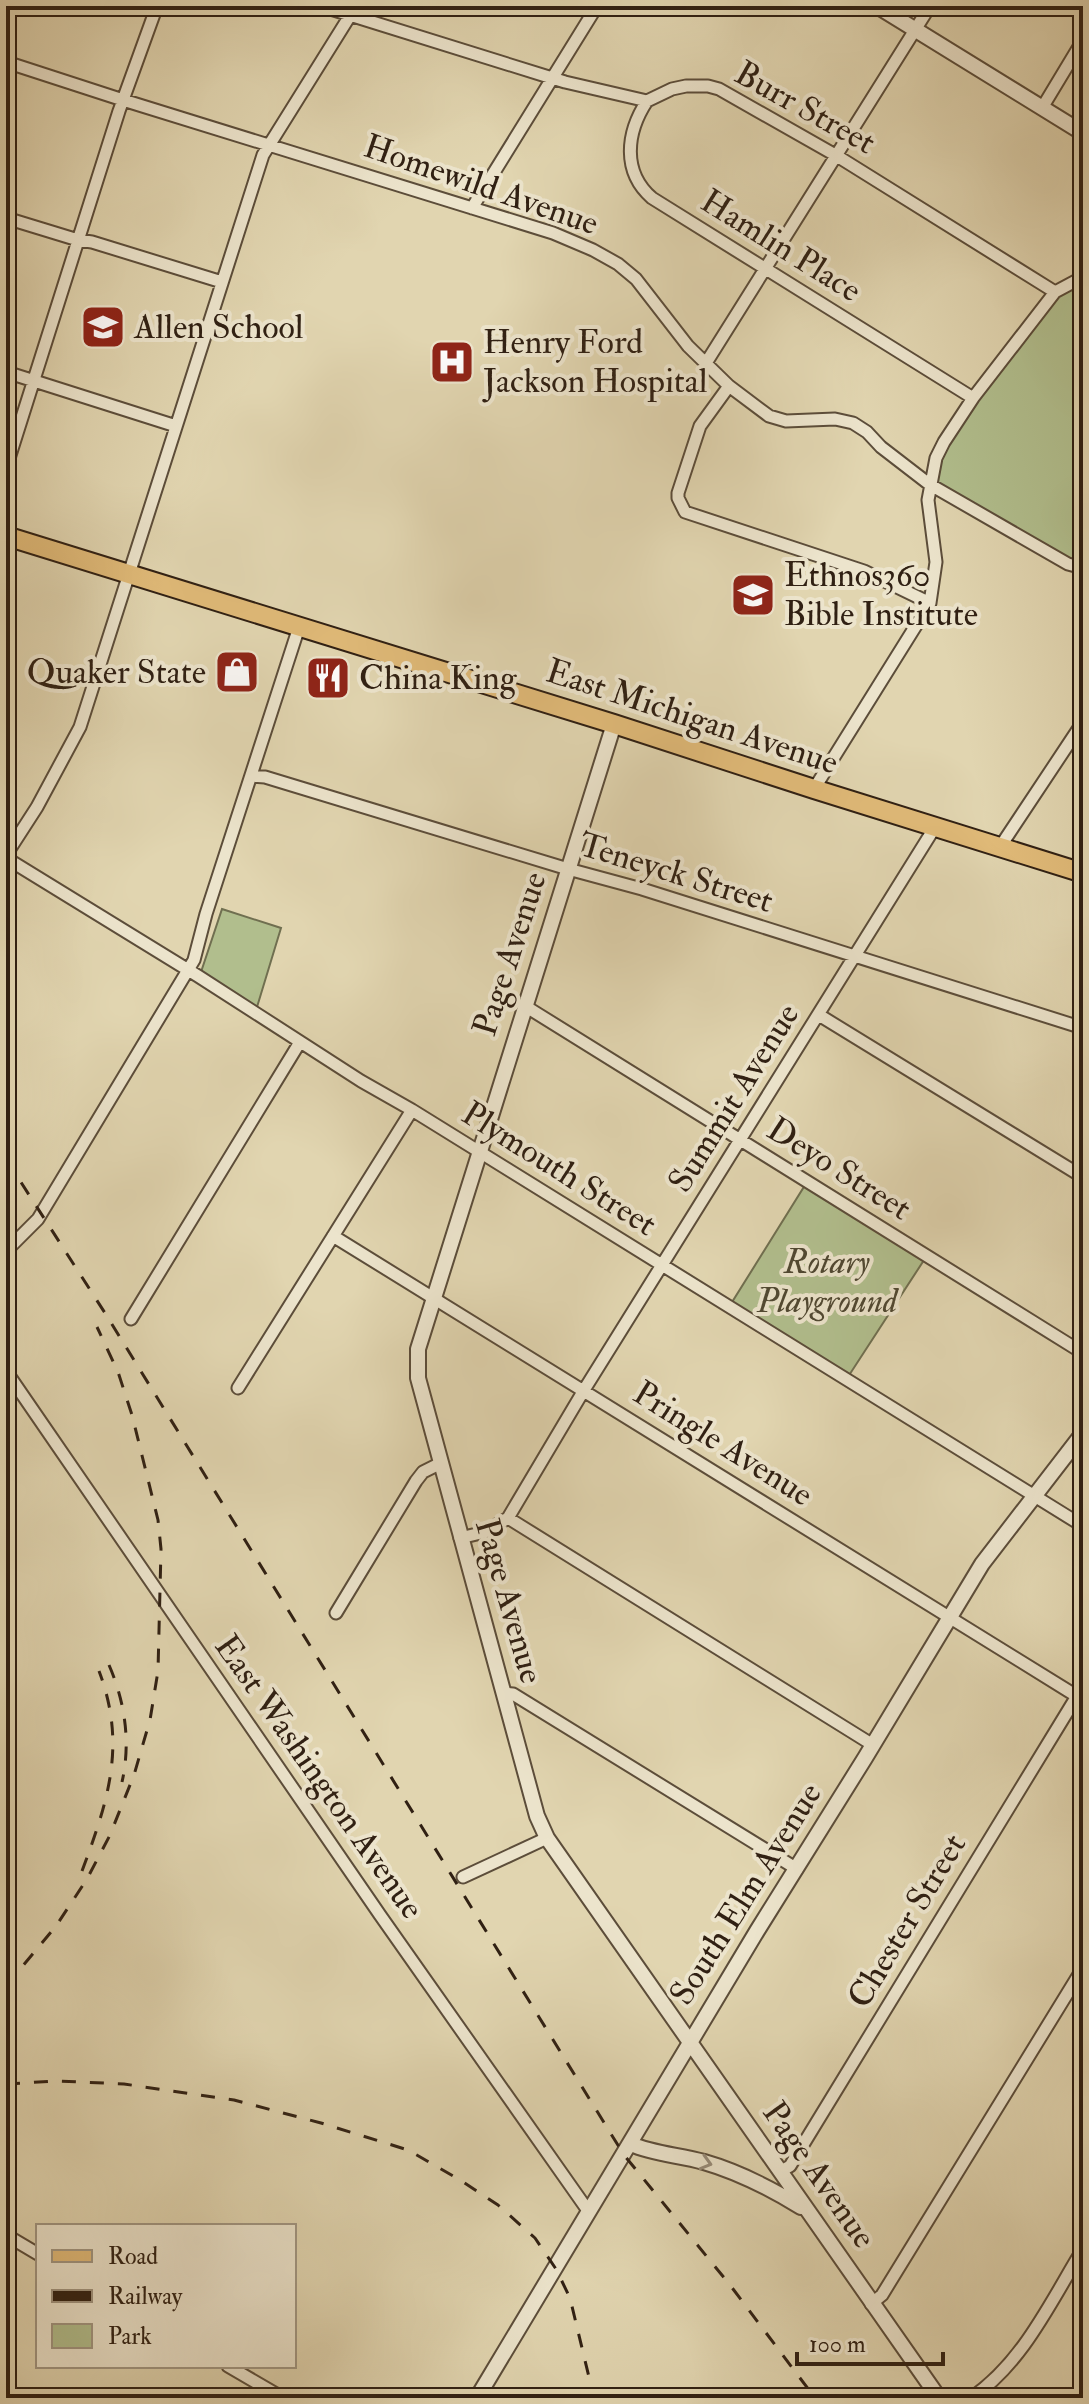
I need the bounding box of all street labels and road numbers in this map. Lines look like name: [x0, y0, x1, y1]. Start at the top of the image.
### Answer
street label: Burr Street: [727, 52, 883, 164]
street label: Homewild Avenue: [358, 125, 604, 245]
street label: Hamlin Place: [693, 180, 869, 312]
street label: East Michigan Avenue: [541, 650, 843, 784]
street label: Teneyck Street: [574, 823, 778, 923]
street label: Page Avenue: [463, 867, 557, 1041]
street label: Summit Avenue: [659, 996, 809, 1200]
street label: Plymouth Street: [454, 1092, 664, 1246]
street label: Deyo Street: [759, 1108, 919, 1230]
street label: Pringle Avenue: [625, 1372, 821, 1516]
street label: Page Avenue: [465, 1514, 553, 1688]
street label: East Washington Avenue: [205, 1627, 433, 1927]
street label: South Elm Avenue: [660, 1775, 832, 2013]
street label: Chester Street: [838, 1826, 976, 2016]
street label: Page Avenue: [753, 2093, 885, 2257]

